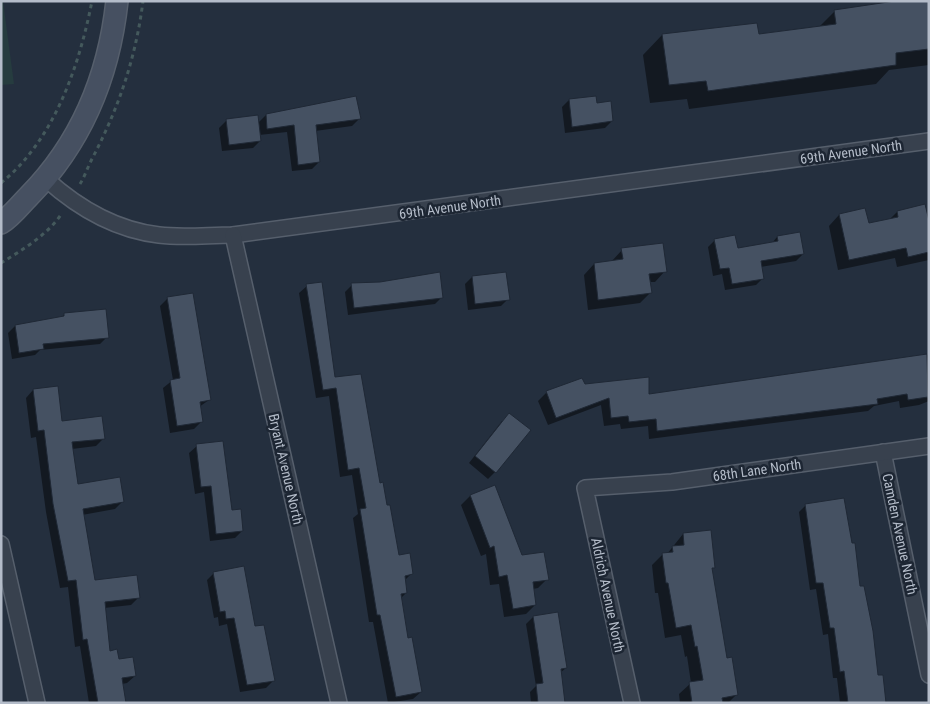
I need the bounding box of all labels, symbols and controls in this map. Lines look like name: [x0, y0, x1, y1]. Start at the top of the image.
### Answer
street label: 69th Avenue North: [799, 137, 903, 167]
street label: 69th Avenue North: [398, 192, 502, 222]
street label: Bryant Avenue North: [265, 412, 307, 526]
street label: 68th Lane North: [712, 456, 802, 484]
street label: Camden Avenue North: [879, 472, 921, 596]
street label: Aldrich Avenue North: [588, 536, 628, 654]

